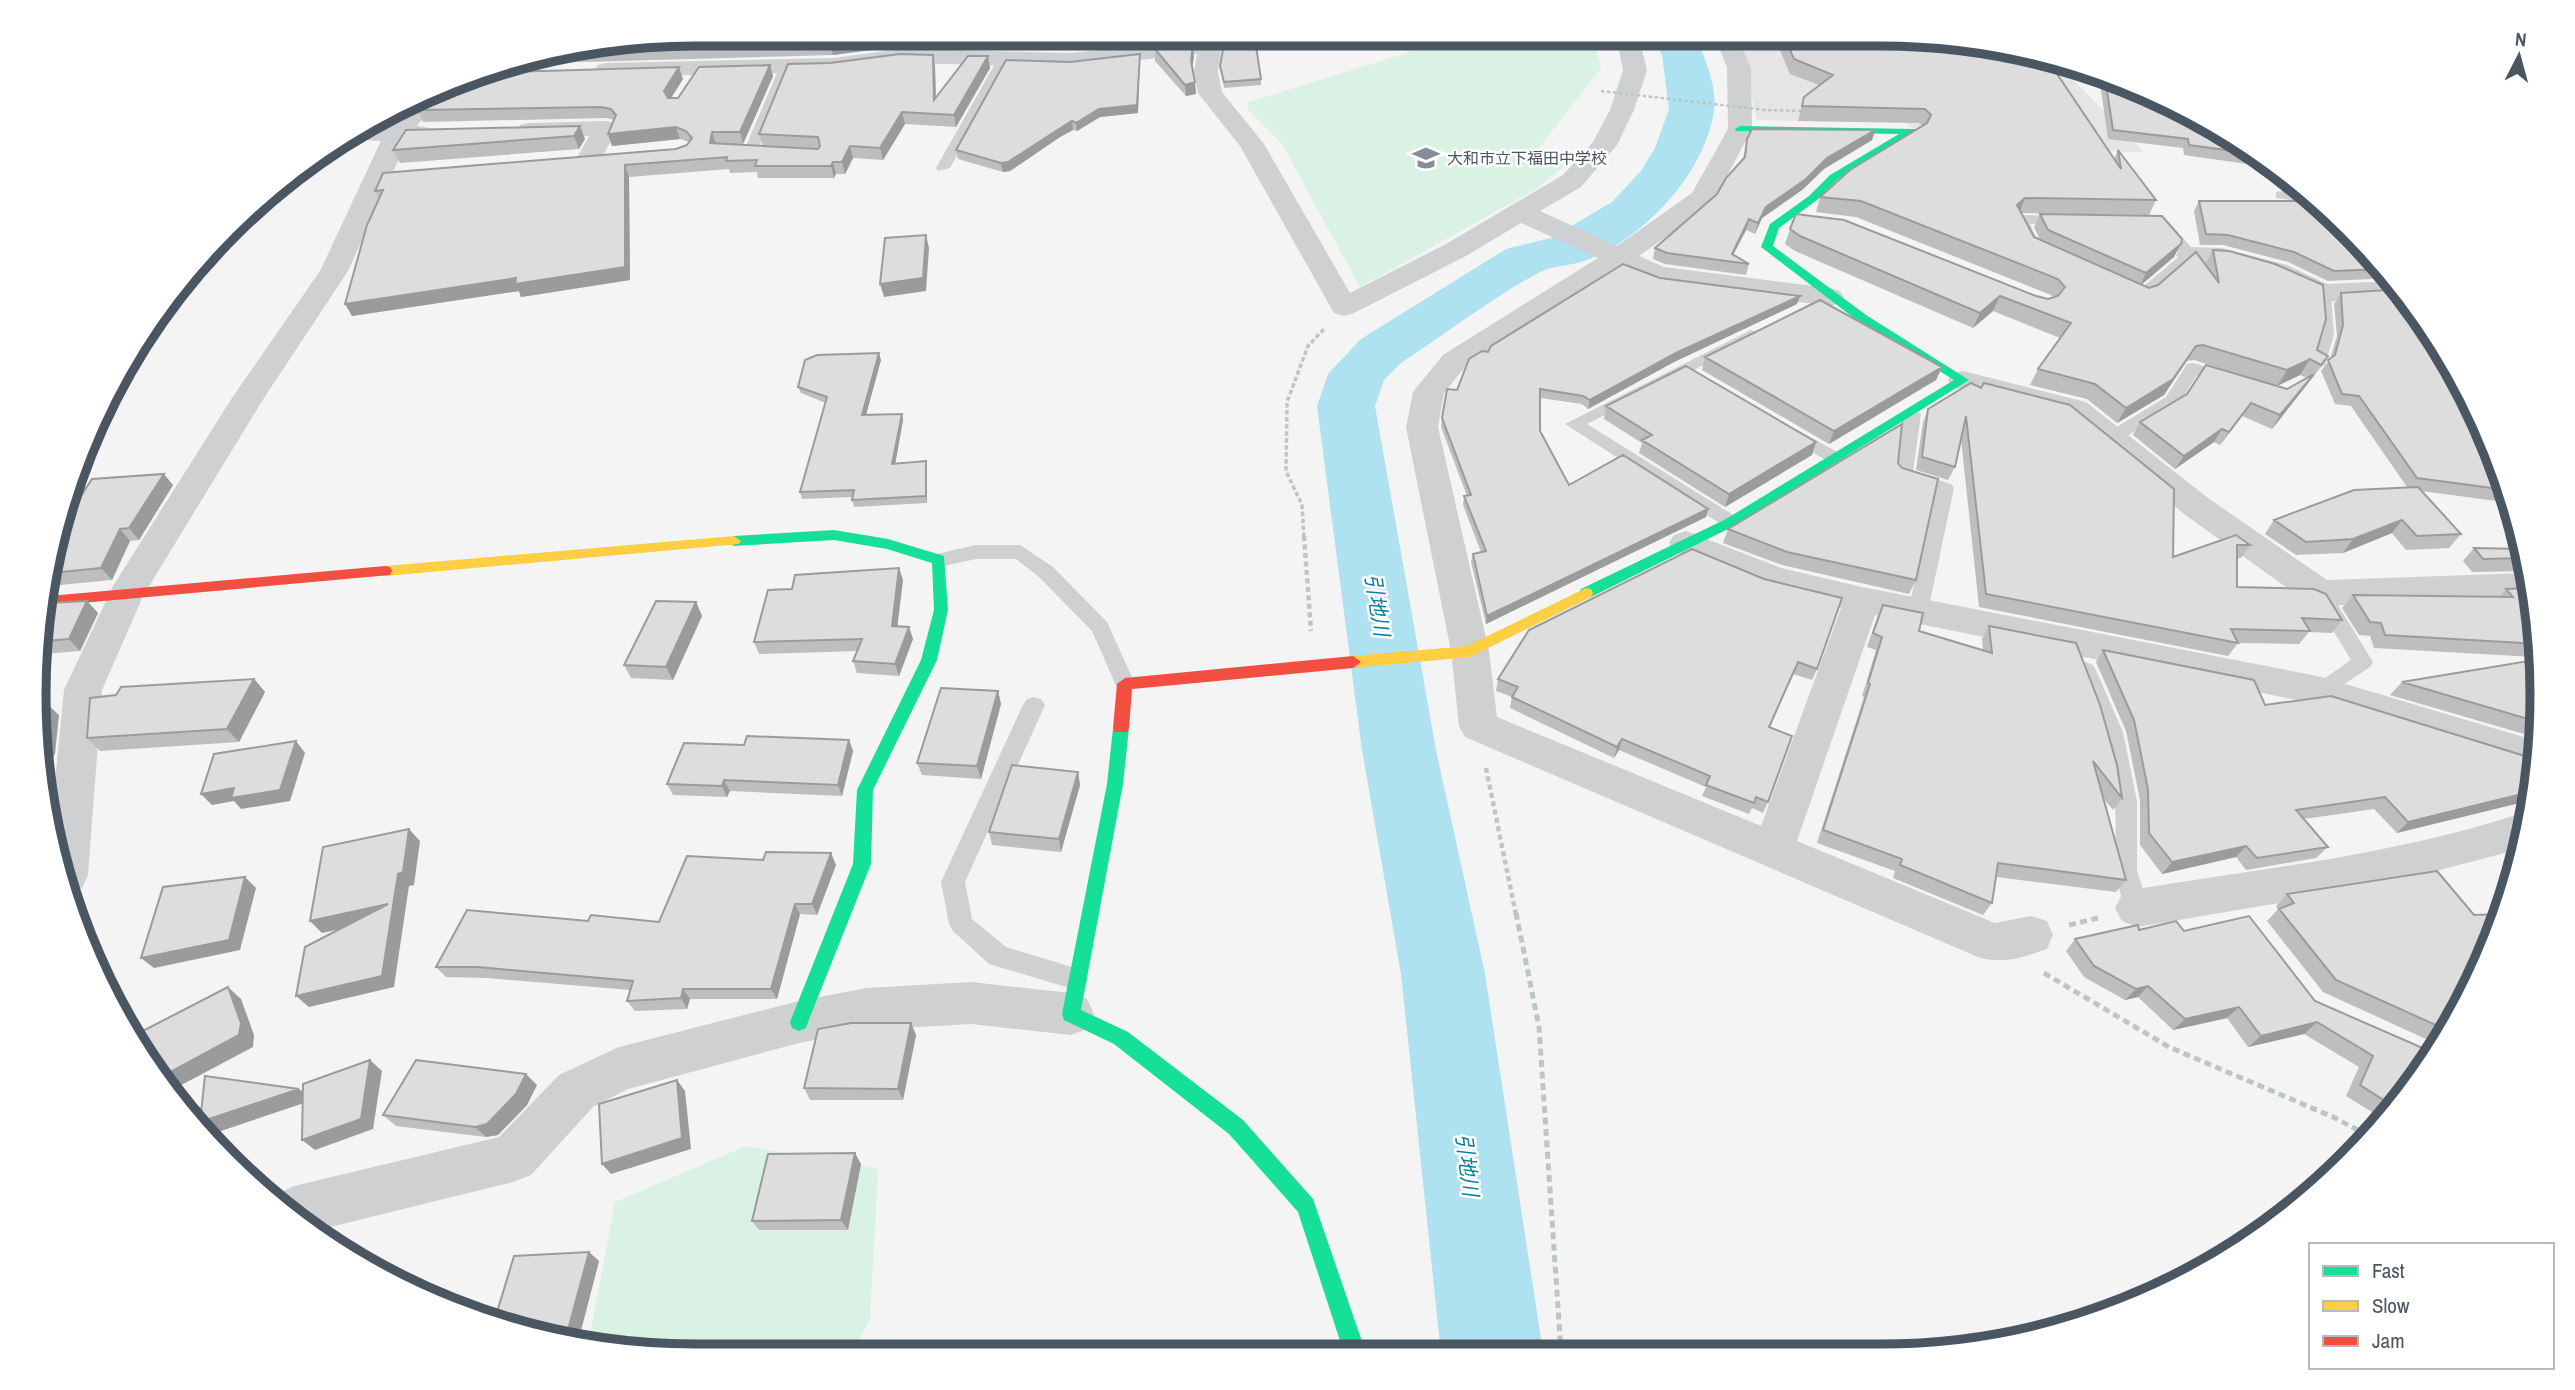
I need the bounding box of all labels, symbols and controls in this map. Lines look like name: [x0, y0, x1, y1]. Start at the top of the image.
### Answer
north arrow: [2484, 21, 2554, 91]
text: N: [2514, 26, 2528, 53]
school or university icon: 大和市立下福田中学校: [1411, 143, 1441, 173]
place label: 大和市立下福田中学校: [1447, 147, 1607, 169]
water label: 引地川: [1358, 572, 1397, 640]
water label: 引地川: [1449, 1132, 1486, 1200]
legend: [2309, 1243, 2554, 1369]
text: Fast: [2372, 1256, 2405, 1285]
text: Slow: [2372, 1291, 2410, 1320]
text: Jam: [2372, 1326, 2405, 1355]

